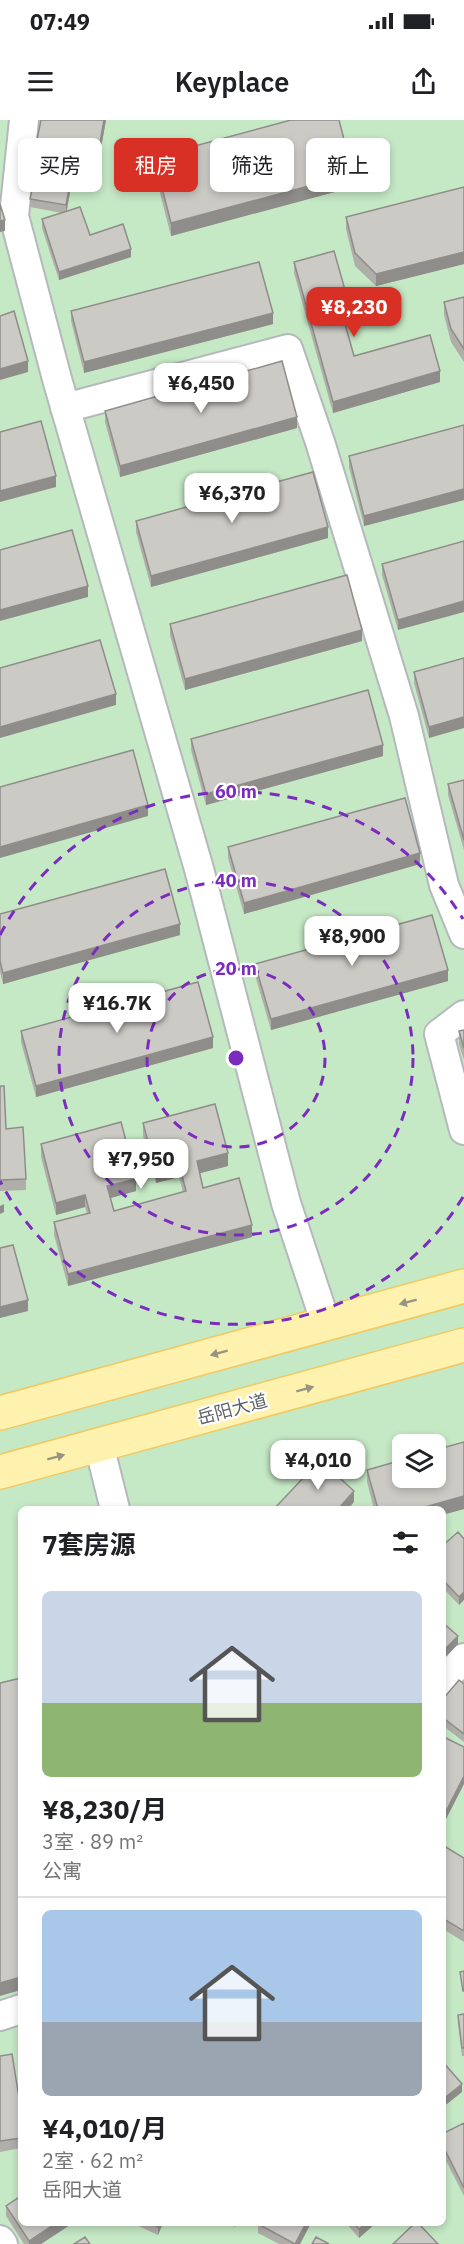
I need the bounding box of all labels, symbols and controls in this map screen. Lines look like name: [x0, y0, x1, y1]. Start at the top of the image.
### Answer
text: 07:49: [30, 7, 90, 36]
text: Keyplace: [175, 64, 289, 99]
icon: menu: [24, 65, 57, 98]
icon: share: [407, 65, 440, 98]
chip: 买房: [18, 138, 102, 192]
chip: 租房: [114, 138, 198, 192]
chip: 筛选: [210, 138, 294, 192]
chip: 新上: [306, 138, 390, 192]
pin: ¥8,230: [305, 287, 403, 338]
text: ¥8,230: [320, 293, 388, 320]
pin: ¥6,450: [152, 363, 250, 414]
text: ¥6,450: [167, 369, 235, 396]
pin: ¥6,370: [183, 473, 281, 524]
text: ¥6,370: [198, 479, 266, 506]
text: 60 m: [215, 780, 257, 803]
text: 40 m: [215, 869, 257, 892]
pin: ¥8,900: [303, 916, 401, 967]
text: ¥8,900: [318, 922, 386, 949]
text: 20 m: [215, 957, 257, 980]
pin: ¥16.7K: [68, 983, 166, 1034]
text: ¥16.7K: [82, 989, 152, 1016]
centre of rings: [226, 1048, 246, 1068]
pin: ¥7,950: [92, 1139, 190, 1190]
text: ¥7,950: [107, 1145, 175, 1172]
one-way arrow: [398, 1297, 417, 1307]
one-way arrow: [210, 1349, 228, 1358]
one-way arrow: [296, 1383, 314, 1393]
street label: 岳阳大道: [194, 1389, 270, 1429]
map controls: [392, 1434, 446, 1488]
button: layers: [392, 1434, 446, 1488]
pin: ¥4,010: [269, 1440, 367, 1491]
text: ¥4,010: [284, 1446, 352, 1473]
one-way arrow: [48, 1452, 66, 1461]
icon: filters: [389, 1526, 422, 1559]
text: 7套房源: [42, 1527, 136, 1561]
icon: home: [178, 1630, 286, 1738]
text: ¥8,230/月: [42, 1792, 167, 1826]
text: 3室 · 89 m²: [42, 1828, 143, 1855]
text: 公寓: [42, 1857, 82, 1884]
icon: home: [178, 1949, 286, 2057]
text: ¥4,010/月: [42, 2111, 167, 2145]
text: 2室 · 62 m²: [42, 2147, 143, 2174]
text: 岳阳大道: [42, 2176, 122, 2203]

